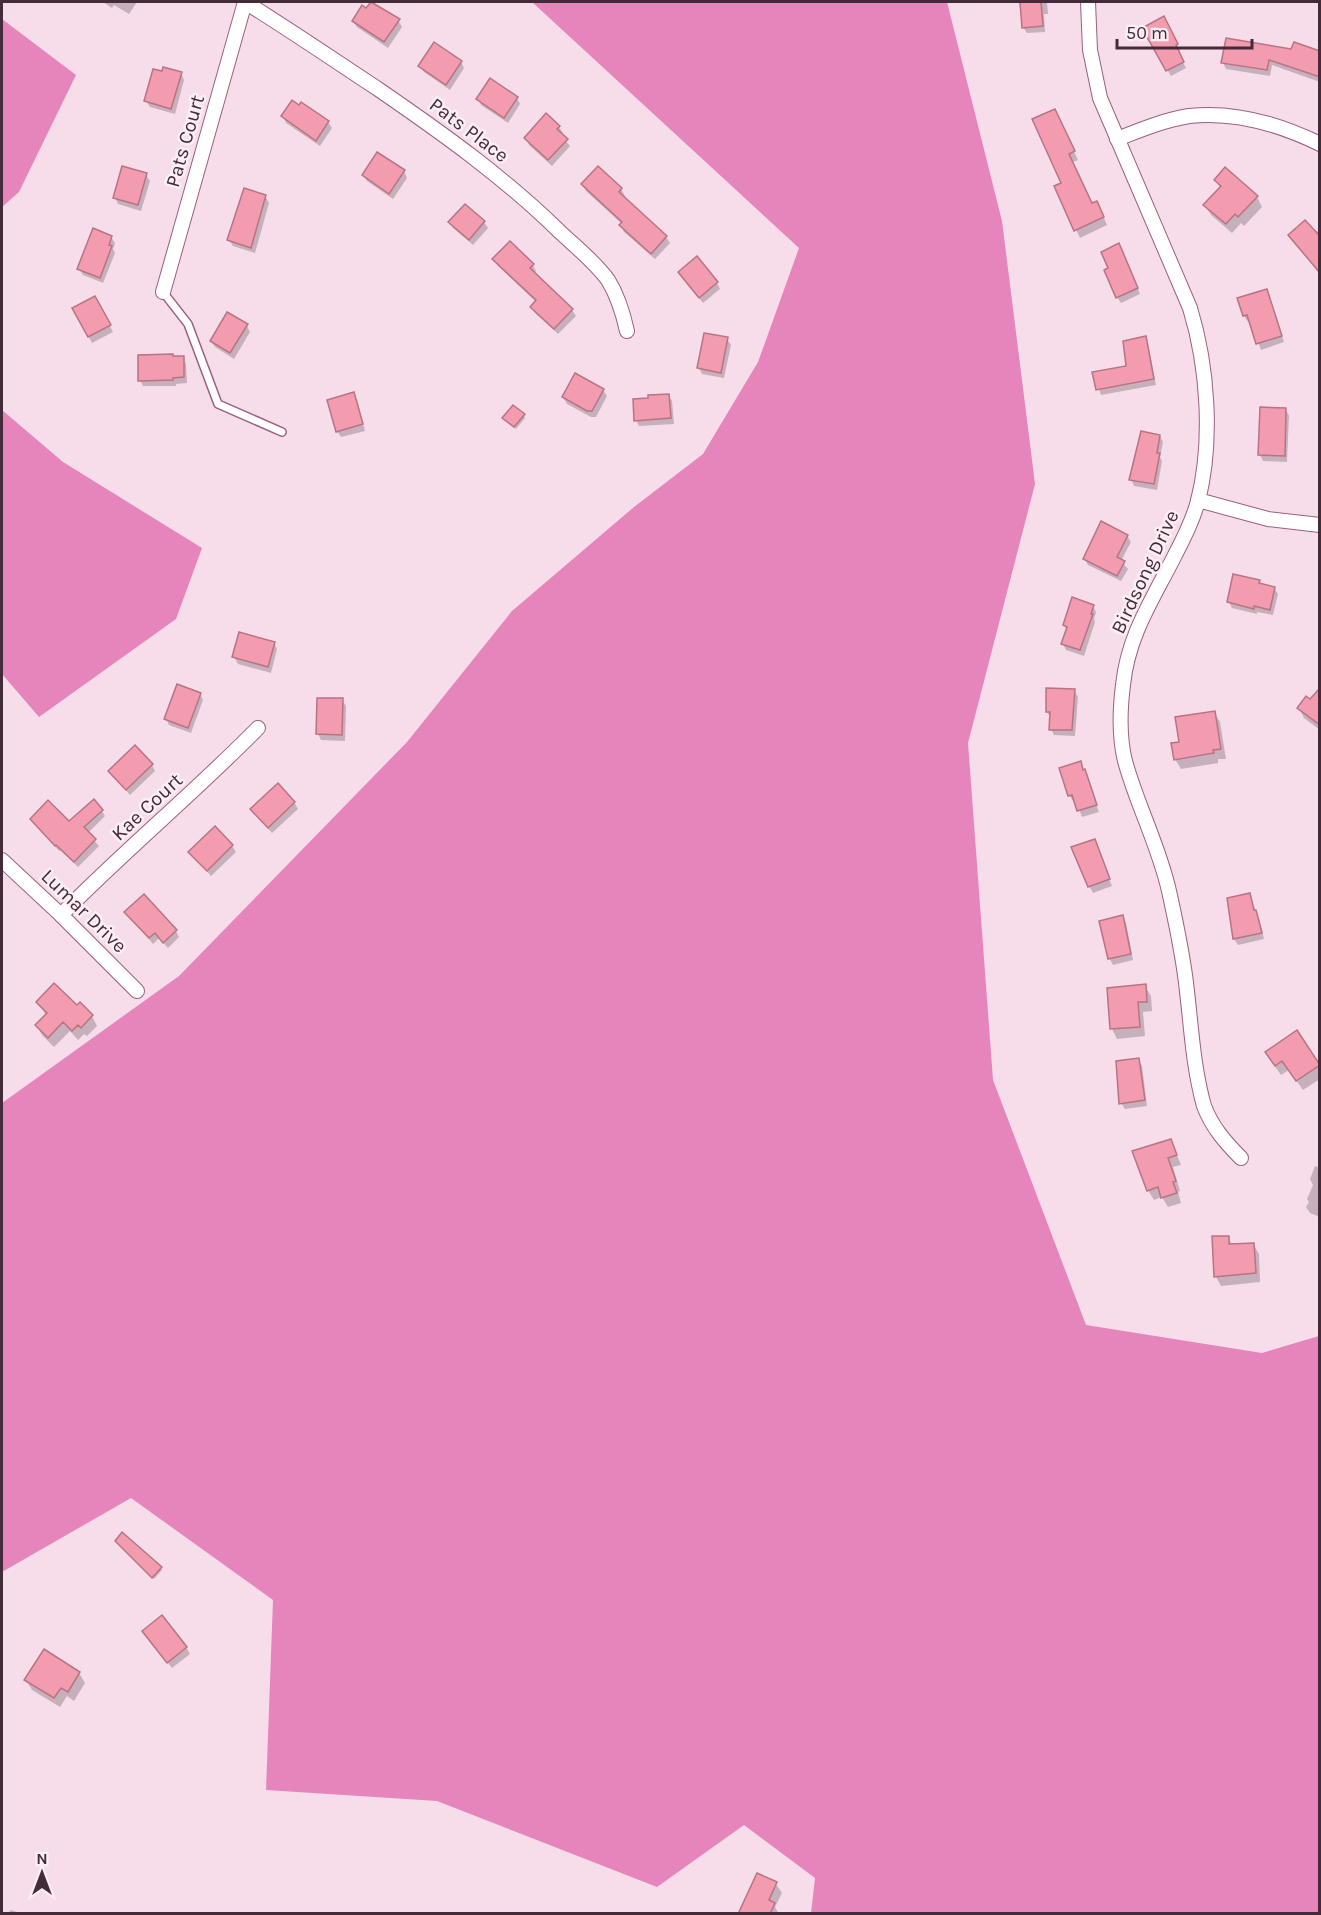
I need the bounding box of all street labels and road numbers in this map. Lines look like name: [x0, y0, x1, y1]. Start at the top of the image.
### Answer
street label: Pats Court: [161, 92, 209, 190]
street label: Pats Place: [425, 93, 513, 167]
street label: Birdsong Drive: [1106, 507, 1184, 637]
street label: Kae Court: [107, 768, 187, 845]
street label: Lumar Drive: [36, 865, 132, 957]

